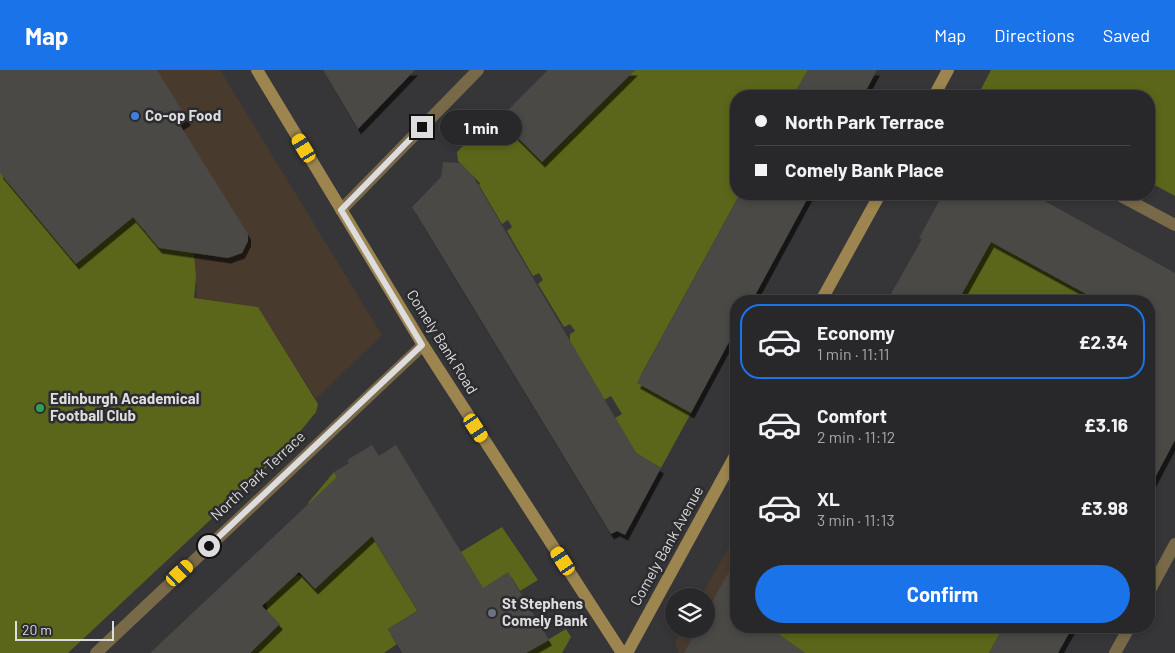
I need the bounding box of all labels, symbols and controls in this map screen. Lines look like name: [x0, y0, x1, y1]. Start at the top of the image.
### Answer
text: Map: [25, 21, 68, 50]
text: Map: [934, 24, 966, 46]
text: Directions: [994, 24, 1075, 46]
text: Saved: [1103, 24, 1150, 46]
place label: Co-op Food: [145, 106, 221, 124]
marker: Co-op Food: [129, 110, 141, 122]
callout: 1 min: [440, 110, 522, 144]
text: North Park Terrace: [785, 110, 944, 133]
route end: [411, 116, 433, 138]
text: 1 min: [463, 118, 499, 137]
car: [289, 131, 318, 165]
text: Comely Bank Place: [785, 158, 944, 181]
street label: Comely Bank Road: [404, 286, 482, 397]
icon: car: [757, 319, 802, 364]
text: Economy: [817, 321, 895, 344]
text: £2.34: [1079, 330, 1128, 353]
text: 1 min · 11:11: [817, 344, 889, 363]
place label: Edinburgh Academical Football Club: [50, 389, 199, 424]
marker: Edinburgh Academical Football Club: [34, 402, 46, 414]
icon: car: [757, 402, 802, 447]
text: Comfort: [817, 404, 887, 427]
car: [461, 411, 490, 445]
text: £3.16: [1084, 413, 1128, 436]
street label: North Park Terrace: [206, 427, 308, 524]
text: 2 min · 11:12: [817, 427, 895, 446]
street label: Comely Bank Avenue: [626, 482, 707, 609]
icon: car: [757, 485, 802, 530]
text: XL: [817, 487, 840, 510]
text: £3.98: [1081, 496, 1128, 519]
text: 3 min · 11:13: [817, 510, 895, 529]
route start: [198, 535, 220, 557]
car: [548, 544, 577, 578]
car: [163, 557, 196, 589]
button: Confirm: [755, 565, 1130, 623]
map controls: [665, 588, 715, 638]
button: layers: [665, 588, 715, 638]
place label: St Stephens Comely Bank: [502, 594, 588, 629]
marker: St Stephens Comely Bank: [486, 607, 498, 619]
scale bar: [15, 618, 114, 641]
text: 20 m: [22, 621, 52, 638]

